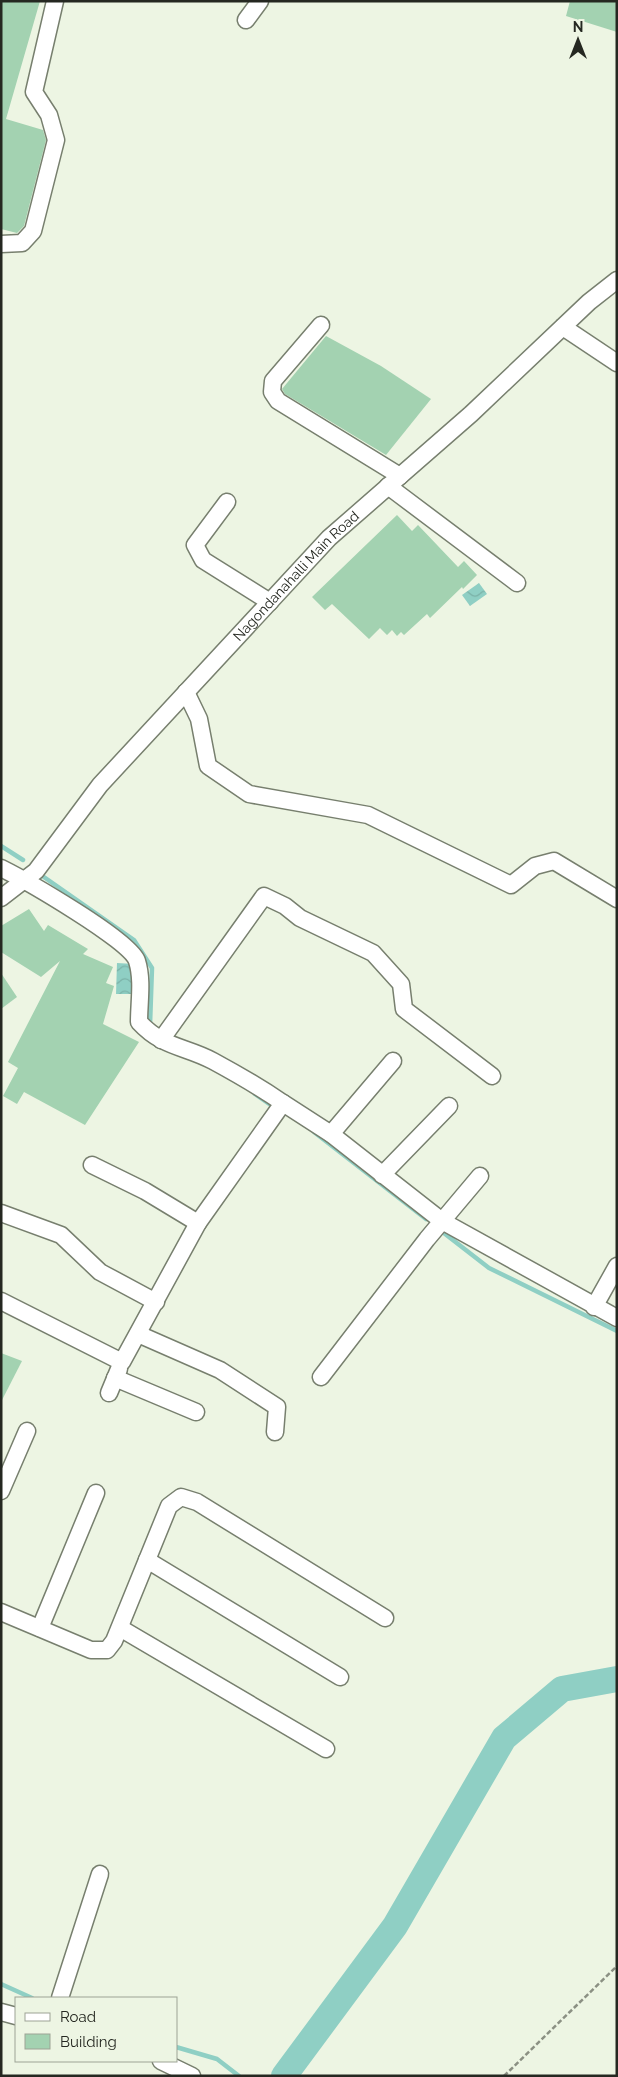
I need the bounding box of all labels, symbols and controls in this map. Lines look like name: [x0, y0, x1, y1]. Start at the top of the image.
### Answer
north arrow: [553, 15, 603, 65]
text: N: [573, 19, 583, 35]
street label: Nagondanahalli Main Road: [230, 508, 362, 644]
legend: [15, 1997, 178, 2062]
text: Road: [60, 2008, 96, 2026]
text: Building: [60, 2033, 117, 2051]

